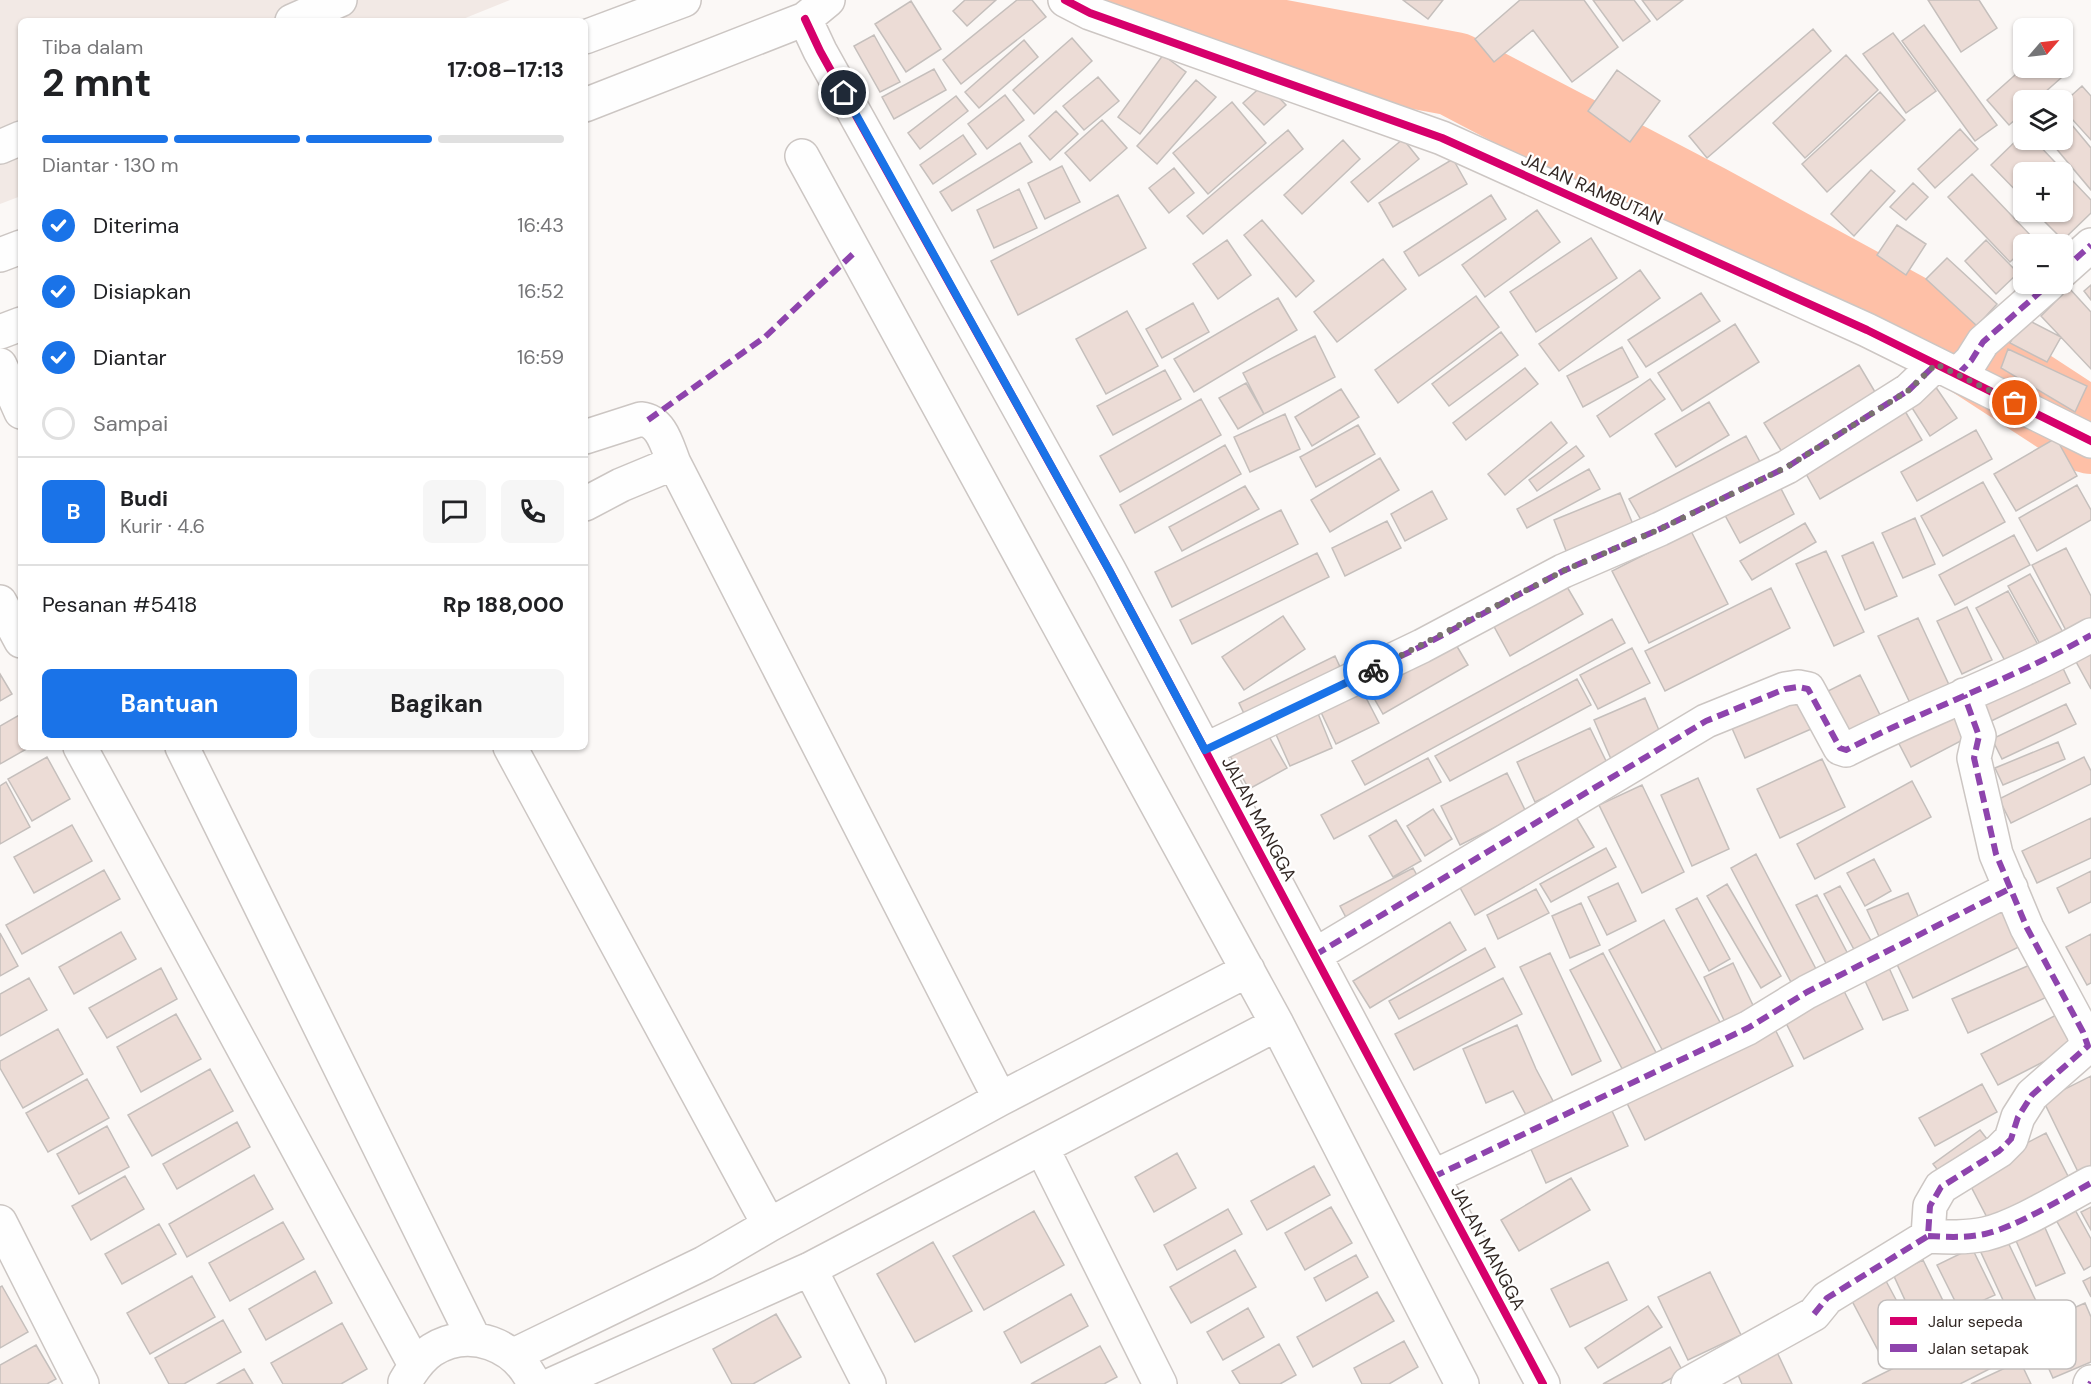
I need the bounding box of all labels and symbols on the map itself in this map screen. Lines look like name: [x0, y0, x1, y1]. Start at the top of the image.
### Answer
north arrow: [2013, 18, 2073, 78]
pin: [818, 67, 869, 118]
street label: JALAN RAMBUTAN: [1517, 147, 1667, 231]
pin: [1989, 377, 2040, 428]
courier: [1343, 640, 1403, 700]
street label: JALAN MANGGA: [1216, 752, 1302, 886]
street label: JALAN MANGGA: [1445, 1181, 1531, 1315]
legend: [1878, 1300, 2076, 1369]
text: Jalur sepeda: [1928, 1311, 2023, 1332]
text: Jalan setapak: [1928, 1338, 2029, 1359]

